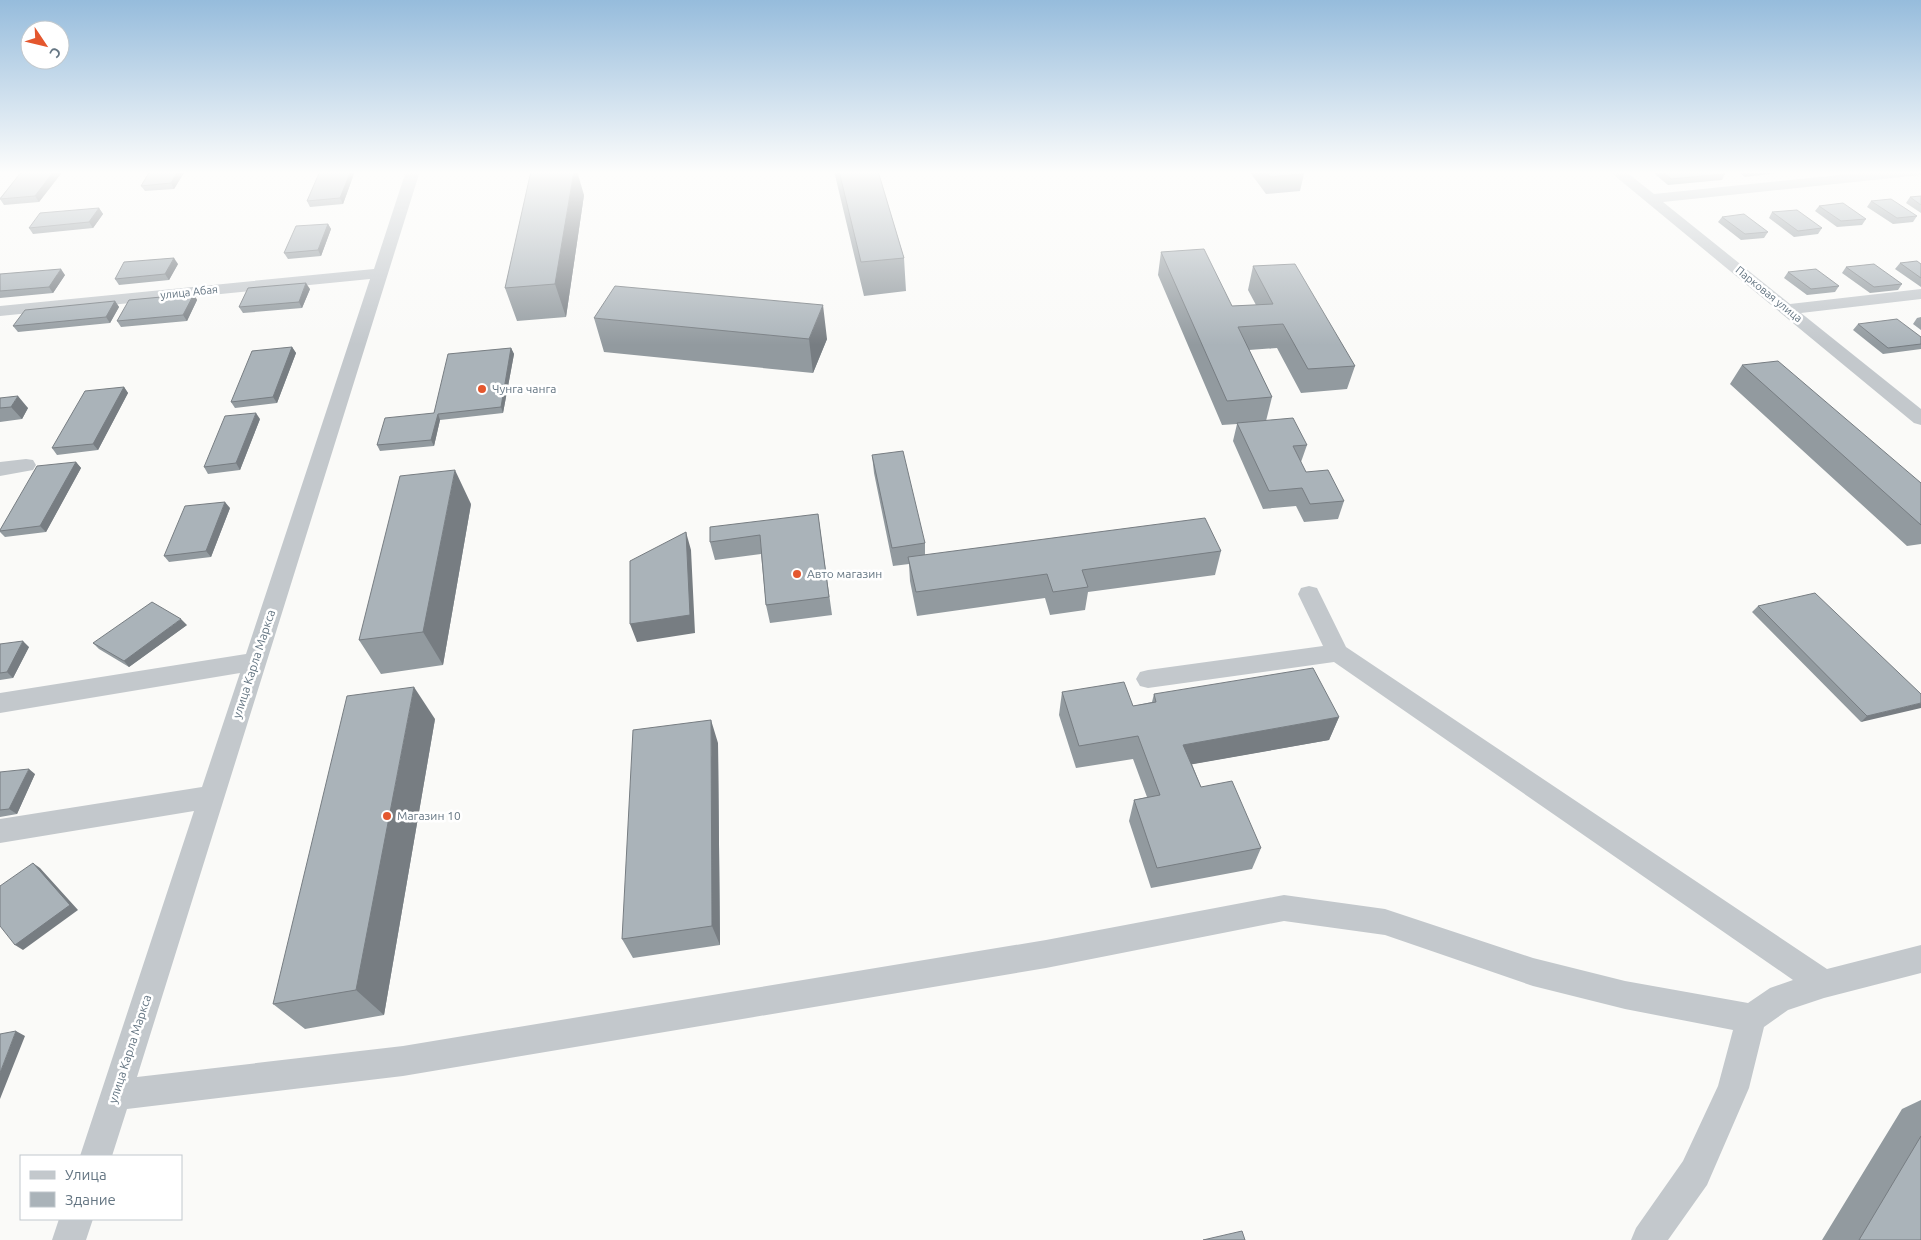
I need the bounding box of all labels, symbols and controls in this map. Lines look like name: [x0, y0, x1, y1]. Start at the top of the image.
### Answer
north arrow: [20, 20, 70, 70]
text: С: [47, 44, 65, 61]
street label: Парковая улица: [1733, 264, 1805, 324]
street label: улица Абая: [160, 283, 218, 301]
place label: Чунга чанга: [492, 382, 556, 395]
marker: Чунга чанга: [476, 383, 488, 395]
place label: Авто магазин: [807, 567, 882, 580]
marker: Авто магазин: [791, 568, 803, 580]
street label: улица Карла Маркса: [230, 608, 277, 720]
place label: Магазин 10: [397, 809, 461, 822]
marker: Магазин 10: [381, 810, 393, 822]
street label: улица Карла Маркса: [106, 993, 153, 1105]
legend: [20, 1155, 182, 1220]
text: Улица: [65, 1166, 107, 1183]
text: Здание: [65, 1191, 116, 1208]

